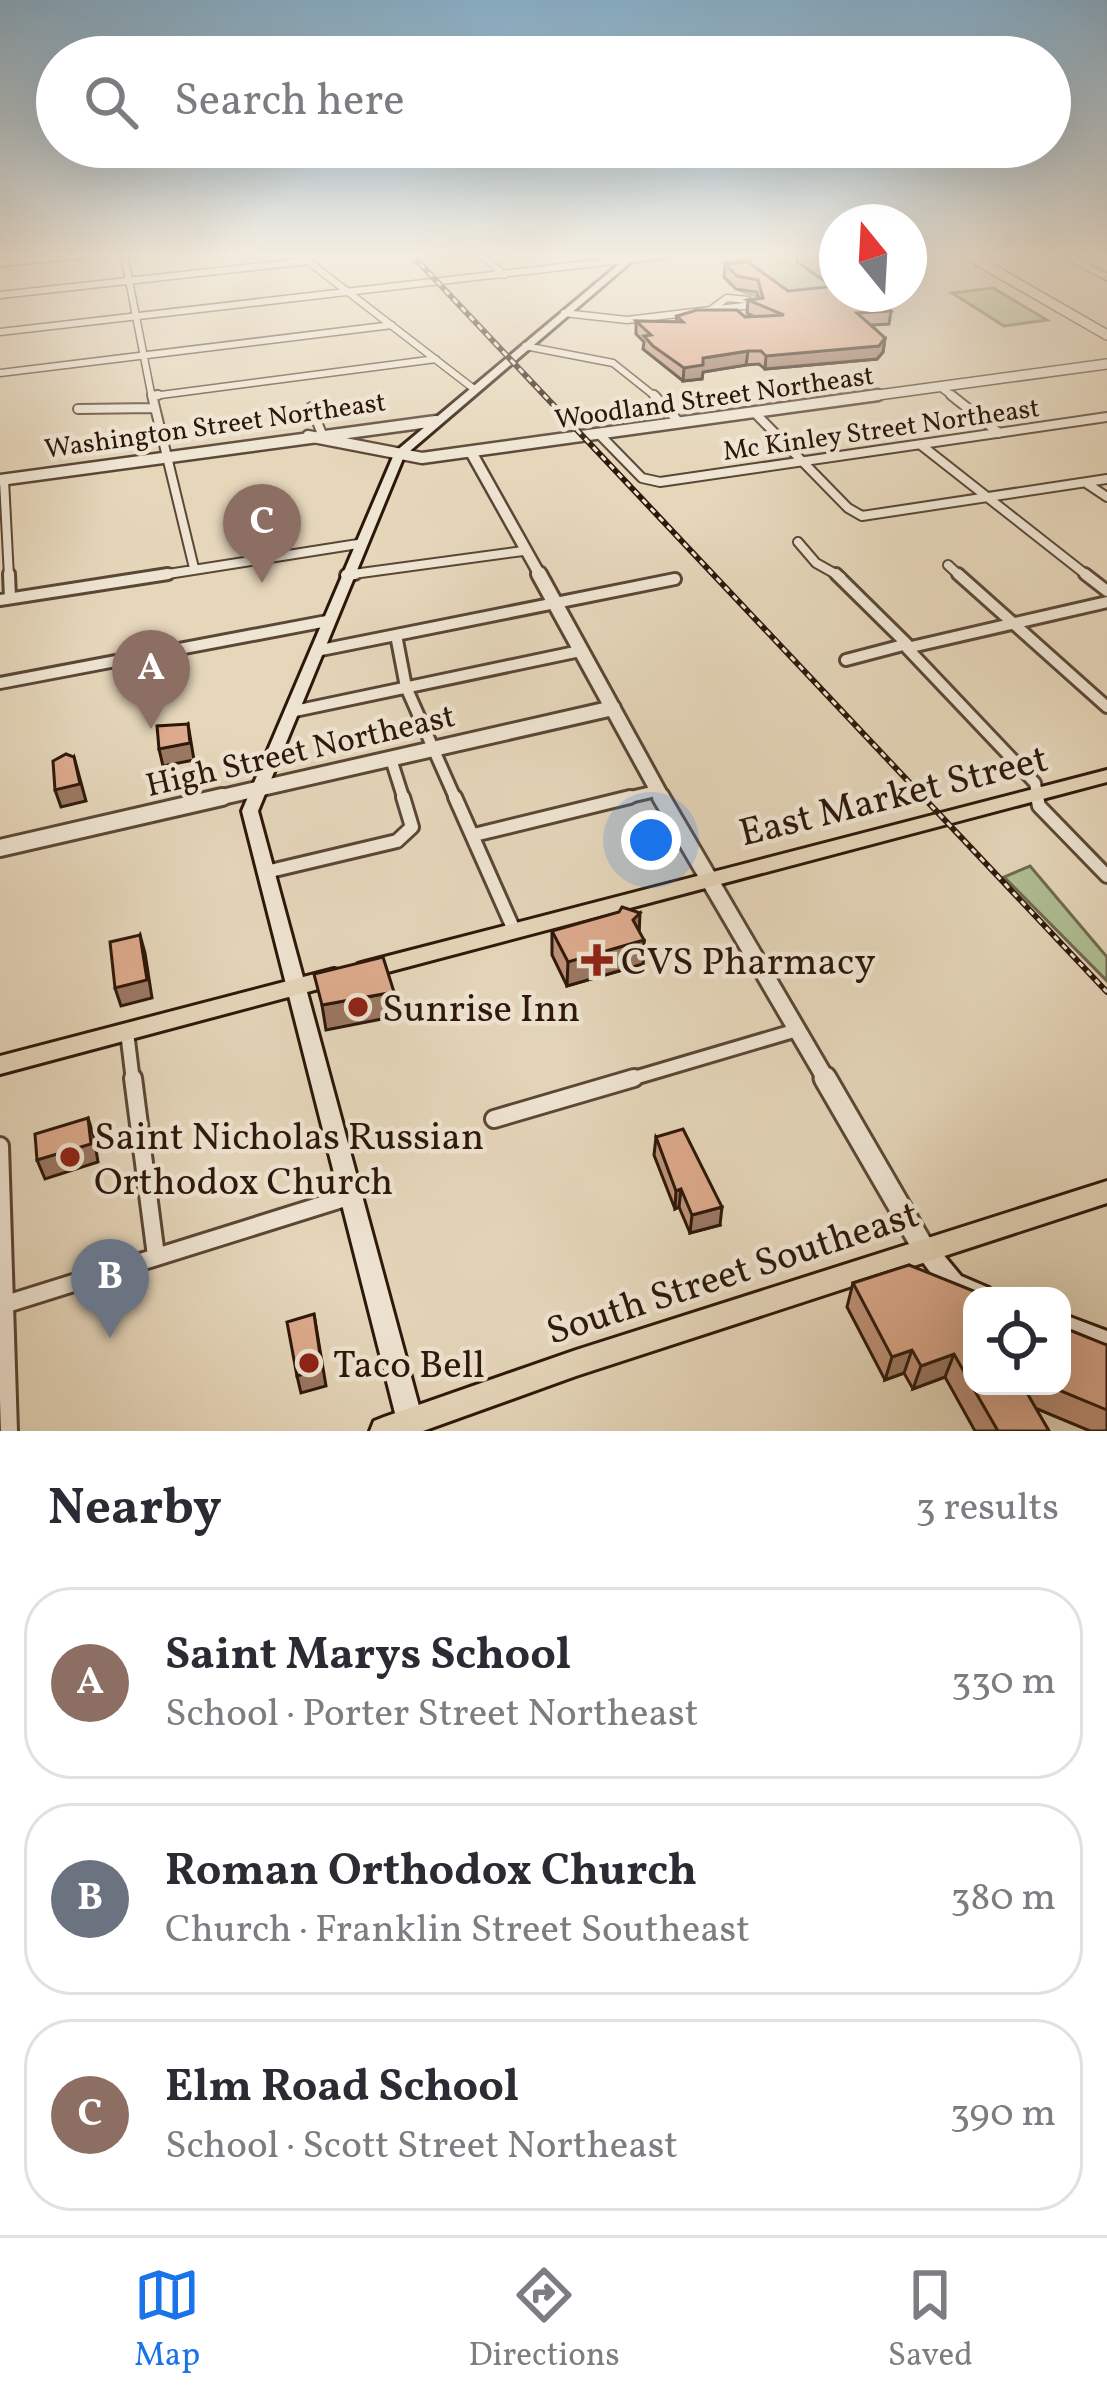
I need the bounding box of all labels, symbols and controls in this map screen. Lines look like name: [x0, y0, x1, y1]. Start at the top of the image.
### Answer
search box: [36, 36, 1071, 168]
icon: search: [78, 69, 144, 135]
text: Search here: [174, 71, 405, 134]
north arrow: [819, 204, 927, 312]
street label: Woodland Street Northeast: [552, 358, 876, 440]
street label: Washington Street Northeast: [42, 384, 388, 470]
street label: Mc Kinley Street Northeast: [721, 390, 1042, 472]
pin: C: [223, 484, 301, 583]
pin: A: [112, 630, 190, 729]
street label: High Street Northeast: [142, 695, 460, 811]
street label: East Market Street: [734, 733, 1054, 862]
your location: [621, 810, 681, 870]
place label: CVS Pharmacy: [621, 937, 876, 991]
marker: CVS Pharmacy: [584, 947, 610, 973]
place label: Sunrise Inn: [382, 984, 580, 1038]
marker: Sunrise Inn: [345, 994, 371, 1020]
place label: Saint Nicholas Russian Orthodox Church: [94, 1112, 484, 1211]
marker: Saint Nicholas Russian Orthodox Church: [57, 1144, 83, 1170]
street label: South Street Southeast: [540, 1189, 926, 1361]
pin: B: [71, 1239, 149, 1338]
map controls: [963, 1287, 1071, 1395]
button: locate: [963, 1287, 1071, 1395]
place label: Taco Bell: [333, 1340, 485, 1394]
marker: Taco Bell: [296, 1350, 322, 1376]
text: Nearby: [48, 1474, 222, 1545]
text: 3 results: [916, 1482, 1059, 1536]
text: Saint Marys School: [165, 1625, 571, 1688]
text: A: [76, 1656, 104, 1710]
text: 330 m: [951, 1656, 1056, 1710]
text: School · Porter Street Northeast: [165, 1688, 698, 1742]
text: Roman Orthodox Church: [165, 1841, 697, 1904]
text: B: [77, 1872, 103, 1926]
text: 380 m: [950, 1872, 1056, 1926]
text: Church · Franklin Street Southeast: [165, 1904, 750, 1958]
text: Elm Road School: [165, 2057, 519, 2120]
text: C: [77, 2088, 103, 2142]
text: 390 m: [950, 2088, 1056, 2142]
text: School · Scott Street Northeast: [165, 2120, 678, 2174]
tab: Map: [134, 2262, 200, 2380]
tab: Directions: [468, 2262, 620, 2380]
tab: Saved: [888, 2262, 973, 2380]

